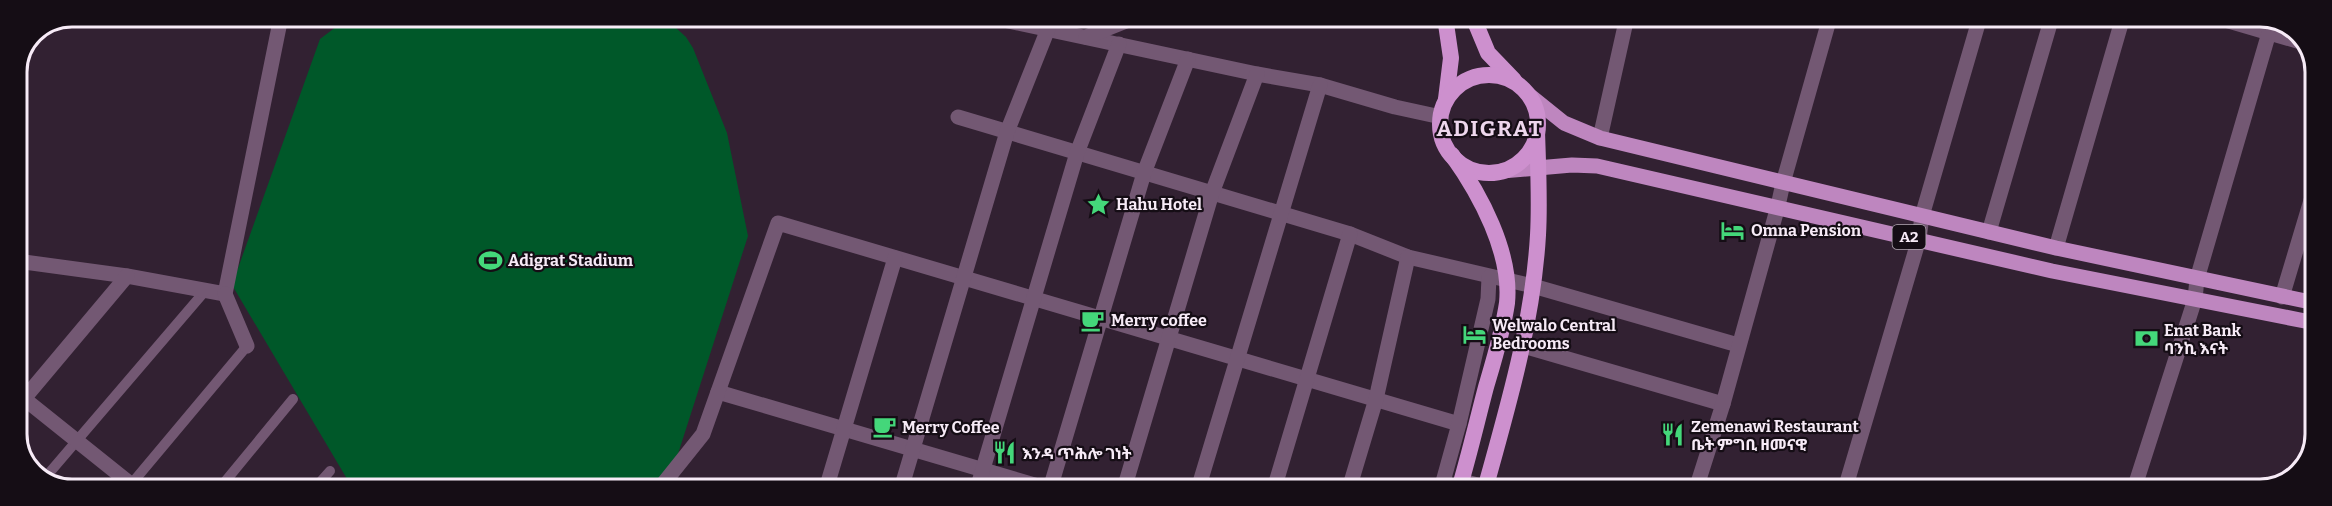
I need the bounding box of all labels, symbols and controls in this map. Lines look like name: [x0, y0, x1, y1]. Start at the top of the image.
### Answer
district label: ADIGRAT: [1436, 115, 1544, 142]
place icon: Hahu Hotel: [1085, 191, 1111, 217]
place label: Hahu Hotel: [1116, 195, 1202, 214]
hotel icon: Omna Pension: [1720, 217, 1746, 243]
place label: Omna Pension: [1751, 221, 1862, 240]
road number: A2: [1892, 225, 1926, 249]
sports icon: Adigrat Stadium: [477, 247, 503, 273]
place label: Adigrat Stadium: [508, 251, 634, 270]
cafe icon: Merry coffee: [1080, 307, 1106, 333]
place label: Merry coffee: [1111, 311, 1207, 330]
place label: Welwalo Central Bedrooms: [1492, 316, 1616, 353]
hotel icon: Welwalo Central Bedrooms: [1461, 321, 1487, 347]
place label: Enat Bank ባንኪ እናት: [2164, 321, 2242, 358]
bank icon: Enat Bank ባንኪ እናት: [2133, 326, 2159, 352]
cafe icon: Merry Coffee: [871, 414, 897, 440]
place label: Zemenawi Restaurant ቤት ምግቢ ዘመናዊ: [1691, 417, 1859, 454]
place label: Merry Coffee: [902, 418, 1000, 437]
restaurant icon: Zemenawi Restaurant ቤት ምግቢ ዘመናዊ: [1660, 422, 1686, 448]
restaurant icon: እንዳ ጥሕሎ ገነት: [991, 440, 1017, 466]
place label: እንዳ ጥሕሎ ገነት: [1022, 444, 1132, 463]

